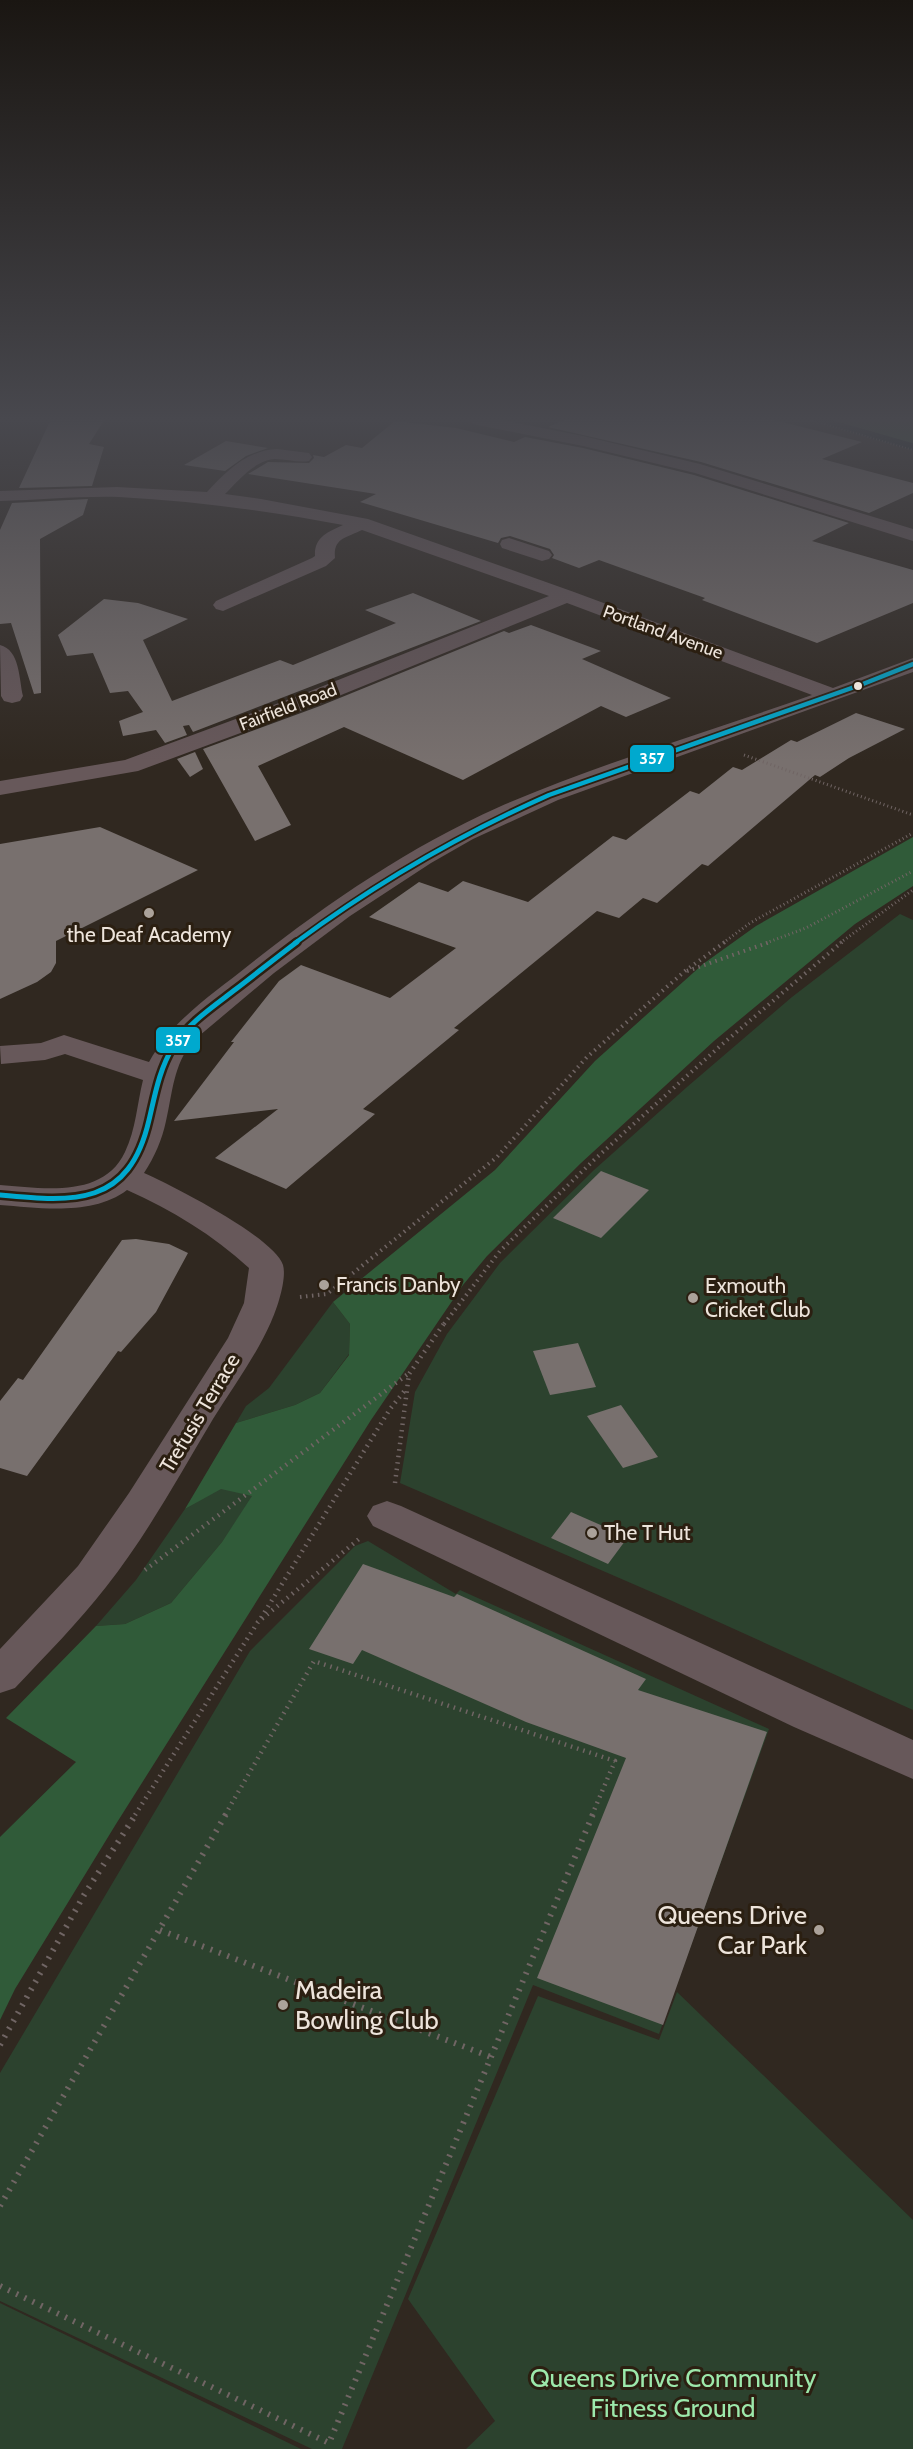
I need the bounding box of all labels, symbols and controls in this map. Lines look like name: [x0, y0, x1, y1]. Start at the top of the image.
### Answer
street label: Portland Avenue: [600, 600, 726, 664]
street label: Fairfield Road: [236, 678, 340, 736]
unlabelled marker: [852, 680, 864, 692]
line badge: 357: [629, 744, 675, 773]
text: 357: [639, 749, 666, 768]
marker: the Deaf Academy: [142, 906, 156, 920]
place label: the Deaf Academy: [67, 922, 232, 947]
line badge: 357: [155, 1026, 201, 1054]
text: 357: [165, 1031, 192, 1050]
place label: Francis Danby: [336, 1272, 461, 1297]
place label: Exmouth Cricket Club: [705, 1273, 810, 1322]
marker: Francis Danby: [317, 1278, 331, 1292]
marker: Exmouth Cricket Club: [686, 1291, 700, 1305]
street label: Trefusis Terrace: [154, 1348, 245, 1477]
place label: The T Hut: [604, 1520, 691, 1545]
marker: The T Hut: [585, 1526, 599, 1540]
place label: Queens Drive Car Park: [657, 1899, 807, 1961]
marker: Queens Drive Car Park: [812, 1923, 826, 1937]
place label: Madeira Bowling Club: [295, 1974, 439, 2036]
marker: Madeira Bowling Club: [276, 1998, 290, 2012]
park label: Queens Drive Community Fitness Ground: [530, 2362, 816, 2424]

